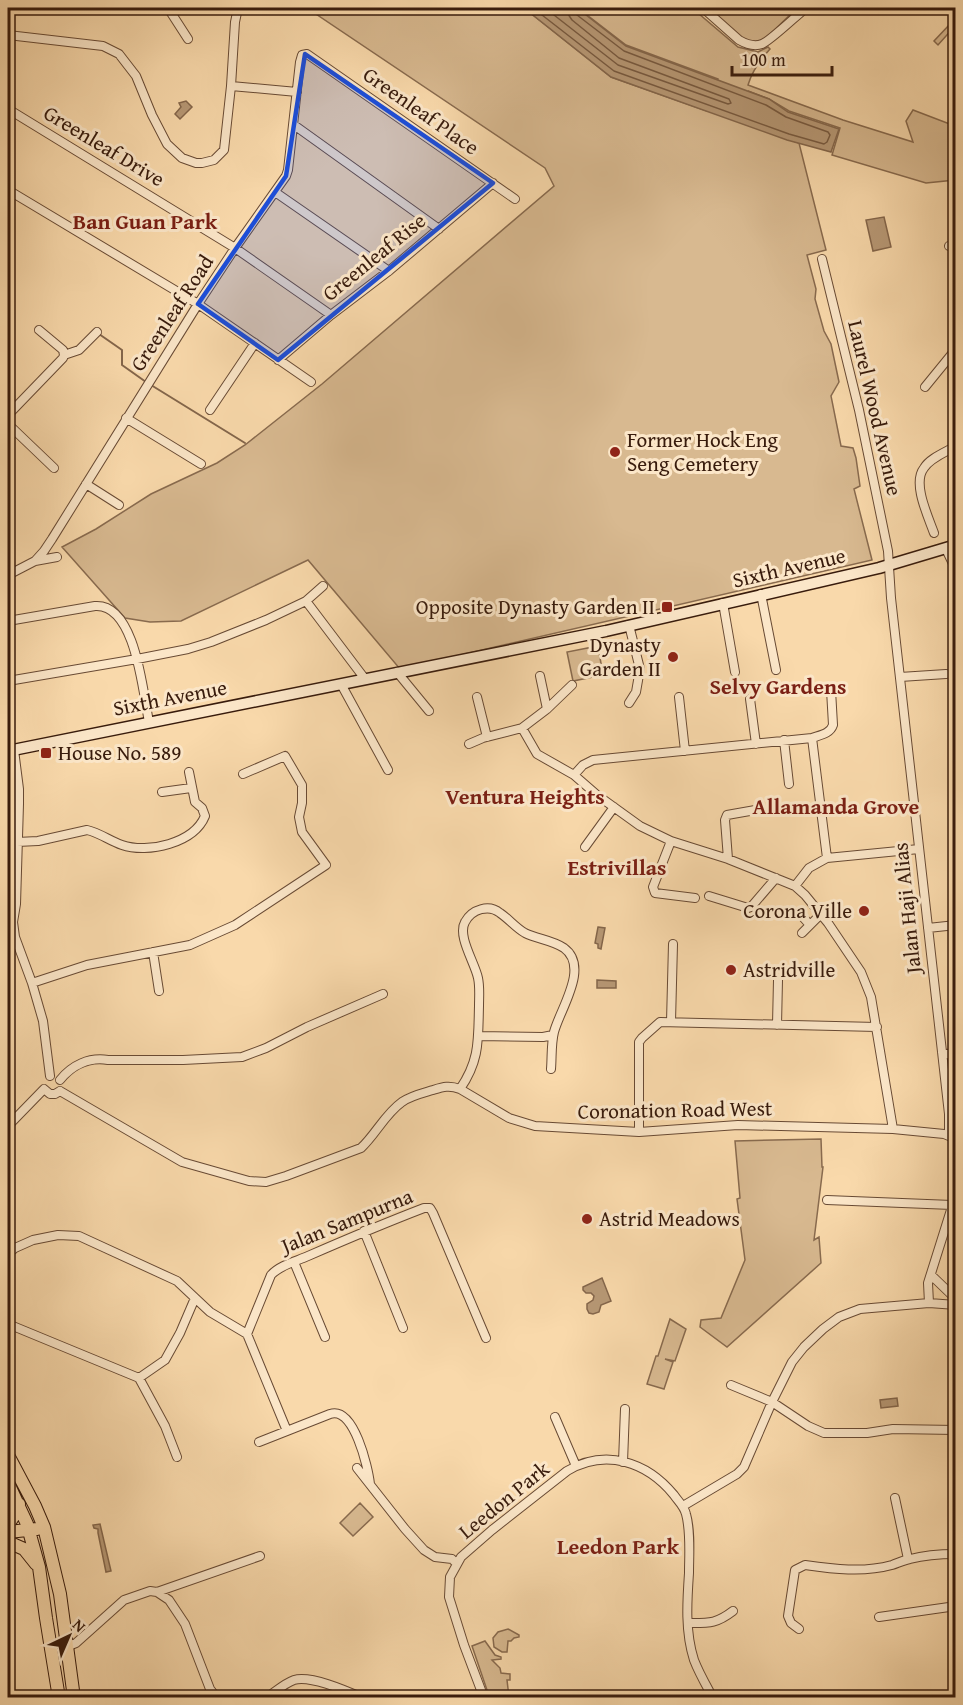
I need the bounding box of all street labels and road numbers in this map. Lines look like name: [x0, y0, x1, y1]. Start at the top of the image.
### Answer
street label: Greenleaf Place: [357, 59, 486, 162]
street label: Greenleaf Drive: [38, 97, 171, 194]
street label: Greenleaf Rise: [315, 205, 432, 308]
street label: Greenleaf Road: [122, 248, 221, 377]
street label: Laurel Wood Avenue: [840, 317, 911, 499]
street label: Sixth Avenue: [729, 539, 849, 596]
street label: Sixth Avenue: [110, 671, 230, 724]
street label: Jalan Haji Alias: [884, 841, 929, 978]
street label: Coronation Road West: [577, 1092, 773, 1127]
street label: Jalan Sampurna: [274, 1180, 417, 1262]
street label: Leedon Park: [452, 1453, 556, 1546]

